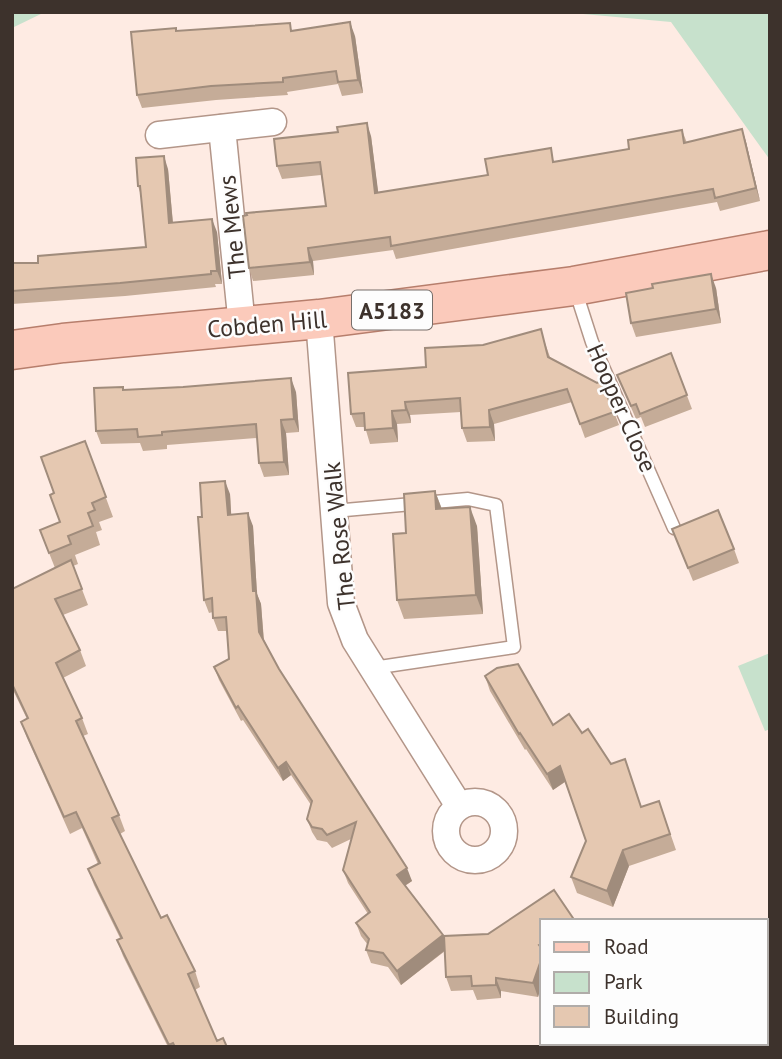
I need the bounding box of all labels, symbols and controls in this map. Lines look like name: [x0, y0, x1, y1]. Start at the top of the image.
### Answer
street label: The Mews: [211, 174, 253, 280]
road number: A5183: [352, 290, 432, 330]
street label: Cobden Hill: [206, 303, 328, 345]
street label: Hooper Close: [580, 339, 664, 477]
street label: The Rose Walk: [316, 460, 362, 612]
legend: [540, 919, 768, 1045]
text: Road: [604, 933, 648, 960]
text: Park: [604, 968, 643, 995]
text: Building: [604, 1003, 679, 1030]

